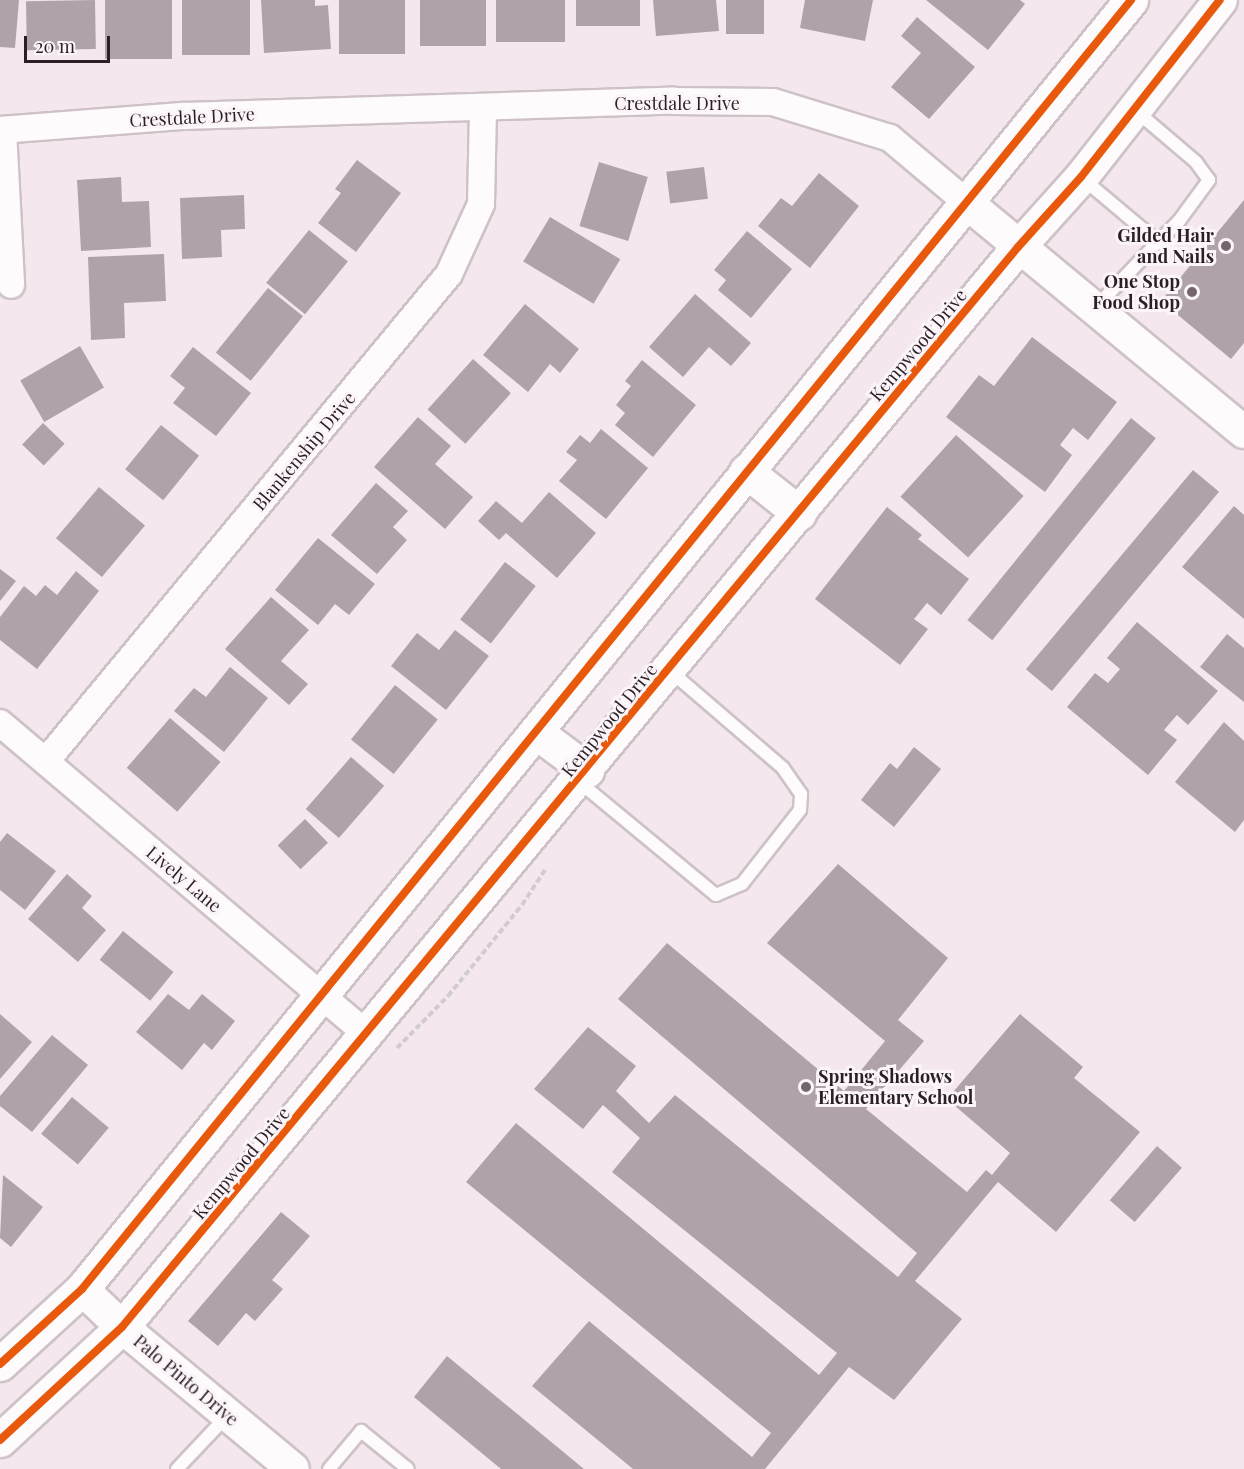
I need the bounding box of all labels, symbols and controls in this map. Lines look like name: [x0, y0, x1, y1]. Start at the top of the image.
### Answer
scale bar: [27, 24, 112, 62]
text: 20 m: [35, 34, 75, 58]
street label: Crestdale Drive: [614, 92, 740, 114]
street label: Crestdale Drive: [129, 103, 255, 131]
place label: Gilded Hair and Nails: [1117, 225, 1214, 268]
marker: Gilded Hair and Nails: [1219, 239, 1233, 253]
place label: One Stop Food Shop: [1092, 271, 1180, 314]
street label: Kempwood Drive: [865, 285, 971, 405]
marker: One Stop Food Shop: [1185, 285, 1199, 299]
street label: Blankenship Drive: [248, 387, 360, 515]
street label: Kempwood Drive: [557, 659, 661, 781]
street label: Lively Lane: [142, 841, 226, 917]
place label: Spring Shadows Elementary School: [818, 1066, 974, 1108]
marker: Spring Shadows Elementary School: [799, 1080, 813, 1094]
street label: Kempwood Drive: [188, 1103, 294, 1223]
street label: Palo Pinto Drive: [129, 1330, 243, 1430]

